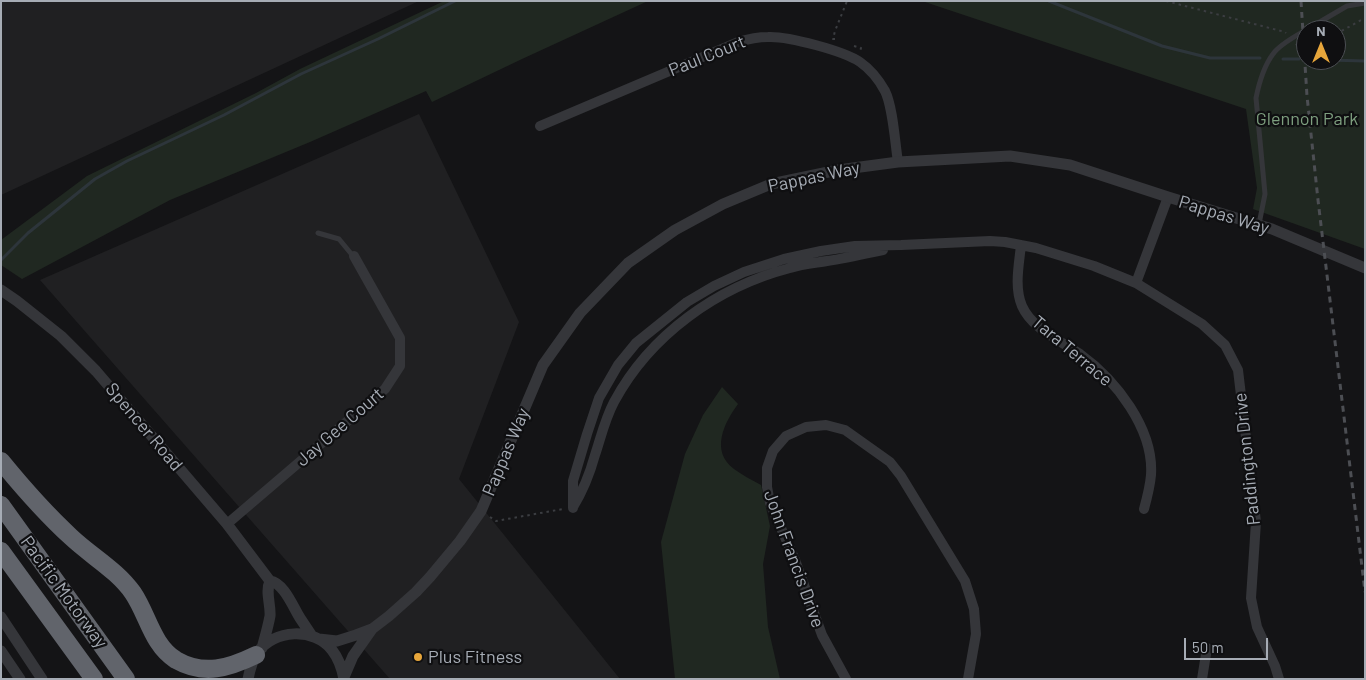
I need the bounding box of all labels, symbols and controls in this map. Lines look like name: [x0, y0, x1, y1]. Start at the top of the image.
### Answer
north arrow: [1296, 20, 1346, 70]
text: N: [1316, 22, 1326, 39]
street label: Paul Court: [665, 31, 749, 81]
park label: Glennon Park: [1256, 108, 1358, 130]
street label: Pappas Way: [766, 157, 862, 197]
street label: Pappas Way: [1176, 191, 1272, 239]
street label: Tara Terrace: [1027, 311, 1117, 391]
street label: Spencer Road: [101, 379, 187, 475]
street label: Jay Gee Court: [292, 383, 388, 471]
street label: Paddington Drive: [1229, 392, 1265, 526]
street label: Pappas Way: [478, 405, 534, 499]
street label: John Francis Drive: [759, 487, 829, 631]
street label: Pacific Motorway: [16, 532, 112, 652]
scale bar: [1186, 628, 1270, 660]
text: 50 m: [1192, 638, 1224, 656]
place label: Plus Fitness: [428, 646, 522, 668]
marker: Plus Fitness: [412, 651, 424, 663]

